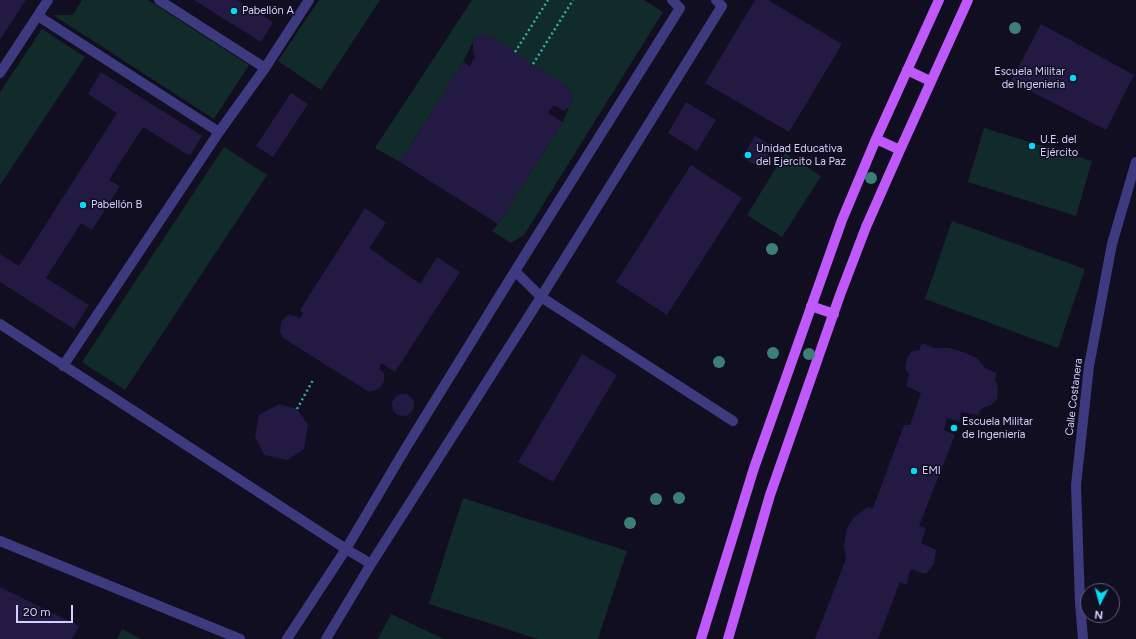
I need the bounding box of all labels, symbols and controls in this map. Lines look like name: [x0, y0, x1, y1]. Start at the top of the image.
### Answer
place label: Pabellón A: [242, 4, 294, 18]
marker: Pabellón A: [229, 6, 239, 16]
place label: Escuela Militar de Ingenieria: [994, 65, 1065, 91]
marker: Escuela Militar de Ingenieria: [1068, 73, 1078, 83]
place label: U.E. del Ejército: [1040, 133, 1078, 159]
marker: U.E. del Ejército: [1027, 141, 1037, 151]
place label: Unidad Educativa del Ejercito La Paz: [756, 142, 846, 168]
marker: Unidad Educativa del Ejercito La Paz: [743, 150, 753, 160]
place label: Pabellón B: [91, 198, 142, 212]
marker: Pabellón B: [78, 200, 88, 210]
street label: Calle Costanera: [1063, 358, 1085, 436]
place label: Escuela Militar de Ingeniería: [962, 415, 1033, 441]
marker: Escuela Militar de Ingeniería: [949, 423, 959, 433]
place label: EMI: [922, 464, 941, 478]
marker: EMI: [909, 466, 919, 476]
north arrow: [1080, 583, 1120, 623]
scale bar: [18, 597, 75, 623]
text: 20 m: [23, 605, 51, 619]
text: N: [1094, 608, 1104, 621]

